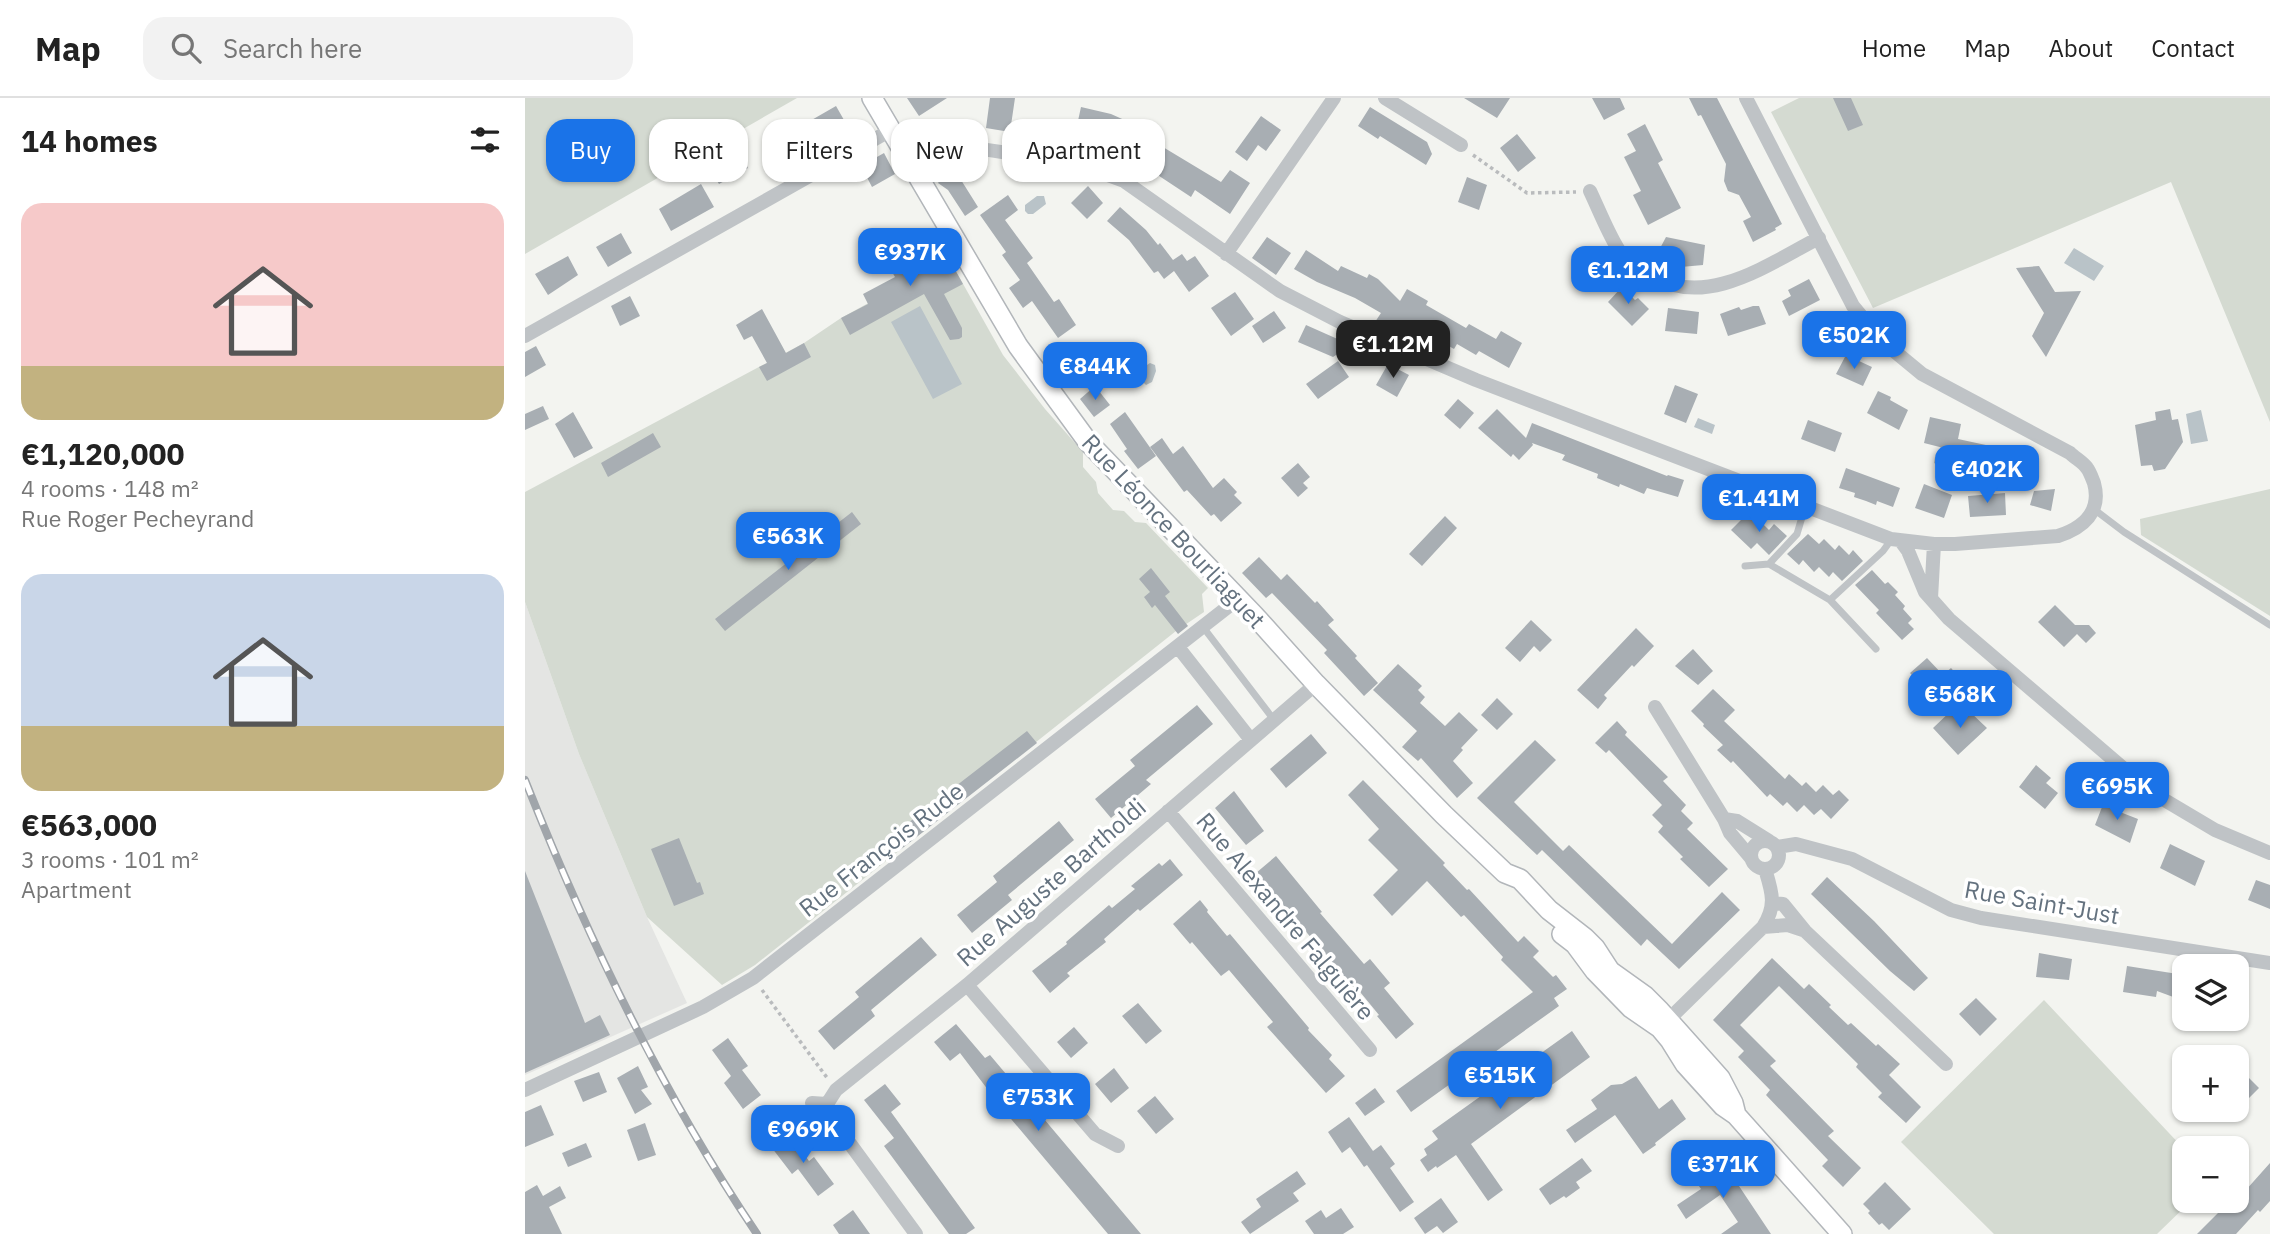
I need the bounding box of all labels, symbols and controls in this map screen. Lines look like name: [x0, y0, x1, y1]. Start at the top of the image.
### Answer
search box: [143, 17, 633, 80]
text: Map: [35, 27, 101, 70]
icon: search: [167, 29, 205, 67]
text: Search here: [223, 31, 362, 65]
text: Home: [1862, 32, 1926, 64]
text: Map: [1964, 32, 2010, 64]
text: About: [2048, 32, 2113, 64]
text: Contact: [2151, 32, 2235, 64]
chip: Buy: [546, 119, 635, 182]
chip: Rent: [649, 119, 748, 182]
chip: Filters: [762, 119, 877, 182]
chip: New: [891, 119, 988, 182]
chip: Apartment: [1002, 119, 1165, 182]
text: 14 homes: [21, 121, 158, 160]
icon: filters: [466, 121, 504, 159]
pin: €937K: [861, 228, 959, 288]
text: €937K: [874, 236, 946, 266]
pin: €1.12M: [1571, 246, 1685, 306]
icon: home: [200, 248, 326, 374]
text: €1.12M: [1587, 254, 1669, 284]
pin: €502K: [1805, 312, 1903, 371]
text: €502K: [1818, 319, 1890, 349]
pin: €1.12M: [1336, 320, 1450, 380]
text: €1.12M: [1352, 328, 1434, 358]
pin: €844K: [1046, 342, 1144, 402]
text: €844K: [1059, 350, 1131, 380]
street label: Rue Léonce Bourliaguet: [1075, 427, 1273, 635]
text: €1,120,000: [21, 434, 184, 473]
pin: €402K: [1938, 446, 2036, 505]
text: €402K: [1951, 453, 2023, 483]
text: 4 rooms · 148 m²: [21, 473, 199, 503]
pin: €1.41M: [1702, 474, 1816, 534]
text: €1.41M: [1718, 482, 1800, 512]
text: Rue Roger Pecheyrand: [21, 503, 254, 533]
pin: €563K: [739, 512, 837, 572]
text: €563K: [752, 520, 824, 550]
icon: home: [200, 619, 326, 745]
pin: €568K: [1911, 670, 2009, 730]
text: €568K: [1924, 678, 1996, 708]
pin: €695K: [2068, 762, 2166, 822]
text: €695K: [2081, 770, 2153, 800]
street label: Rue François Rude: [792, 775, 970, 923]
street label: Rue Auguste Bartholdi: [950, 791, 1152, 973]
text: €563,000: [21, 805, 157, 844]
street label: Rue Alexandre Falguière: [1190, 805, 1382, 1027]
text: 3 rooms · 101 m²: [21, 844, 199, 874]
street label: Rue Saint-Just: [1962, 873, 2122, 931]
text: Apartment: [21, 874, 132, 904]
map controls: [2172, 954, 2249, 1213]
button: layers: [2172, 954, 2249, 1031]
button: +: [2172, 1045, 2249, 1122]
pin: €515K: [1451, 1052, 1549, 1111]
text: €515K: [1464, 1059, 1536, 1089]
pin: €753K: [989, 1074, 1087, 1133]
text: €753K: [1002, 1081, 1074, 1111]
pin: €969K: [754, 1105, 852, 1165]
text: €969K: [767, 1113, 839, 1143]
button: −: [2172, 1136, 2249, 1213]
pin: €371K: [1674, 1140, 1772, 1200]
text: €371K: [1687, 1148, 1759, 1178]

